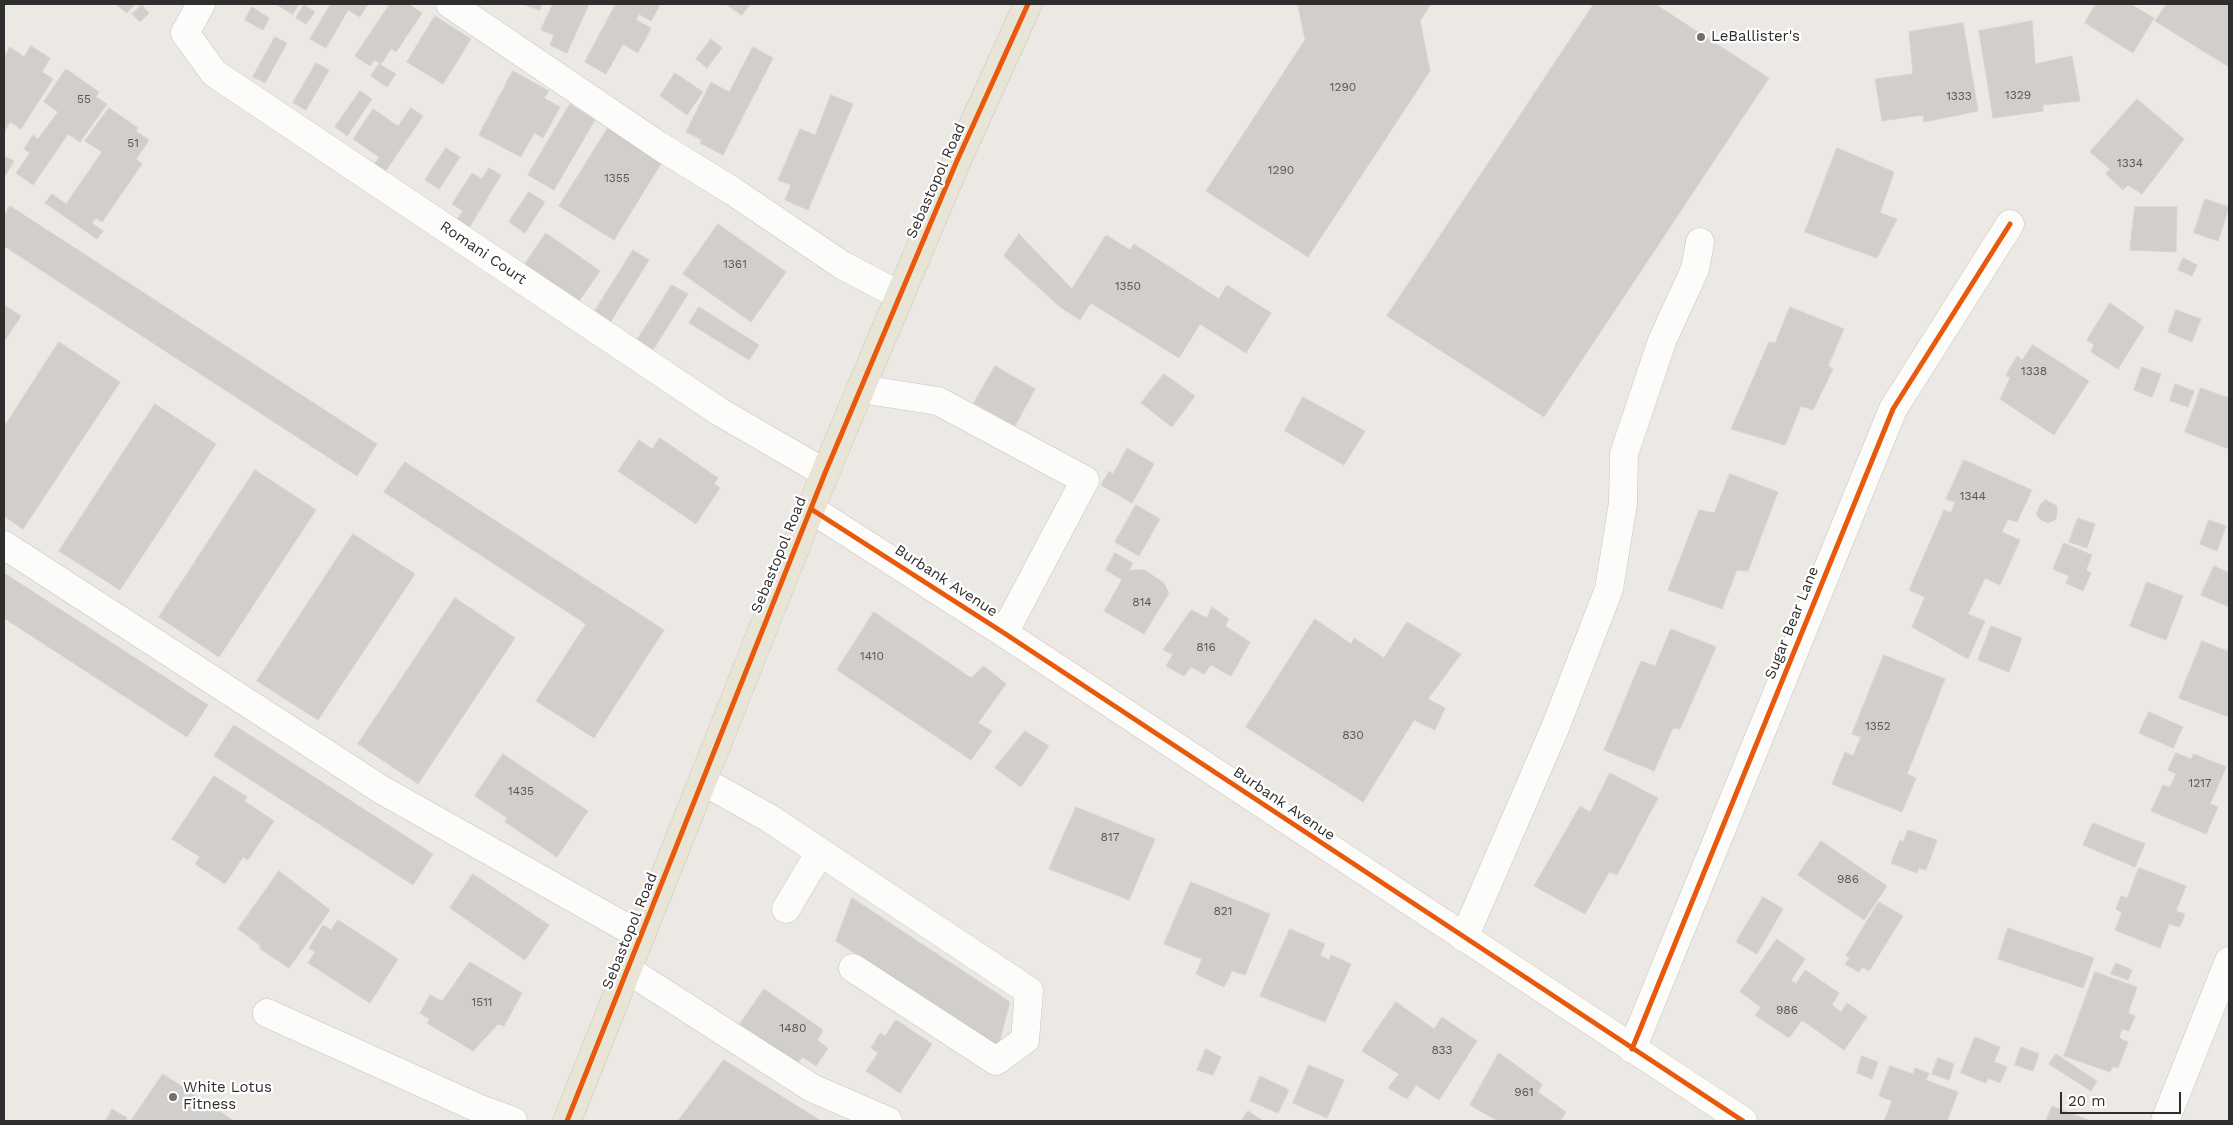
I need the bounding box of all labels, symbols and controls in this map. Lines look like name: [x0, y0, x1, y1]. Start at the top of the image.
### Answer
place label: LeBallister's: [1711, 28, 1800, 46]
marker: LeBallister's: [1695, 31, 1707, 43]
house number: 1290: [1330, 80, 1356, 94]
house number: 1329: [2005, 88, 2031, 102]
house number: 1333: [1946, 89, 1972, 103]
house number: 55: [77, 92, 91, 106]
street label: Sebastopol Road: [903, 121, 969, 241]
house number: 51: [127, 136, 139, 150]
house number: 1334: [2117, 156, 2143, 170]
house number: 1290: [1268, 163, 1294, 177]
house number: 1355: [604, 171, 630, 185]
street label: Romani Court: [436, 217, 530, 289]
house number: 1361: [723, 257, 747, 271]
house number: 1350: [1115, 279, 1141, 293]
house number: 1338: [2021, 364, 2047, 378]
house number: 1344: [1960, 489, 1986, 503]
street label: Sebastopol Road: [747, 494, 811, 616]
street label: Burbank Avenue: [891, 541, 1001, 621]
street label: Sugar Bear Lane: [1761, 564, 1823, 682]
house number: 814: [1132, 595, 1152, 609]
house number: 816: [1196, 640, 1216, 654]
house number: 1410: [860, 649, 884, 663]
house number: 1352: [1865, 719, 1891, 733]
house number: 830: [1342, 728, 1364, 742]
street label: Burbank Avenue: [1230, 763, 1338, 845]
house number: 1217: [2188, 776, 2212, 790]
house number: 1435: [508, 784, 534, 798]
house number: 817: [1101, 830, 1119, 844]
street label: Sebastopol Road: [598, 870, 662, 992]
house number: 986: [1837, 872, 1859, 886]
house number: 821: [1213, 904, 1233, 918]
house number: 1511: [471, 995, 493, 1009]
house number: 986: [1776, 1003, 1798, 1017]
house number: 1480: [780, 1021, 806, 1035]
house number: 833: [1431, 1043, 1453, 1057]
place label: White Lotus Fitness: [183, 1079, 272, 1114]
scale bar: [2063, 1082, 2184, 1114]
house number: 961: [1514, 1085, 1534, 1099]
marker: White Lotus Fitness: [167, 1091, 179, 1103]
text: 20 m: [2068, 1092, 2106, 1110]

